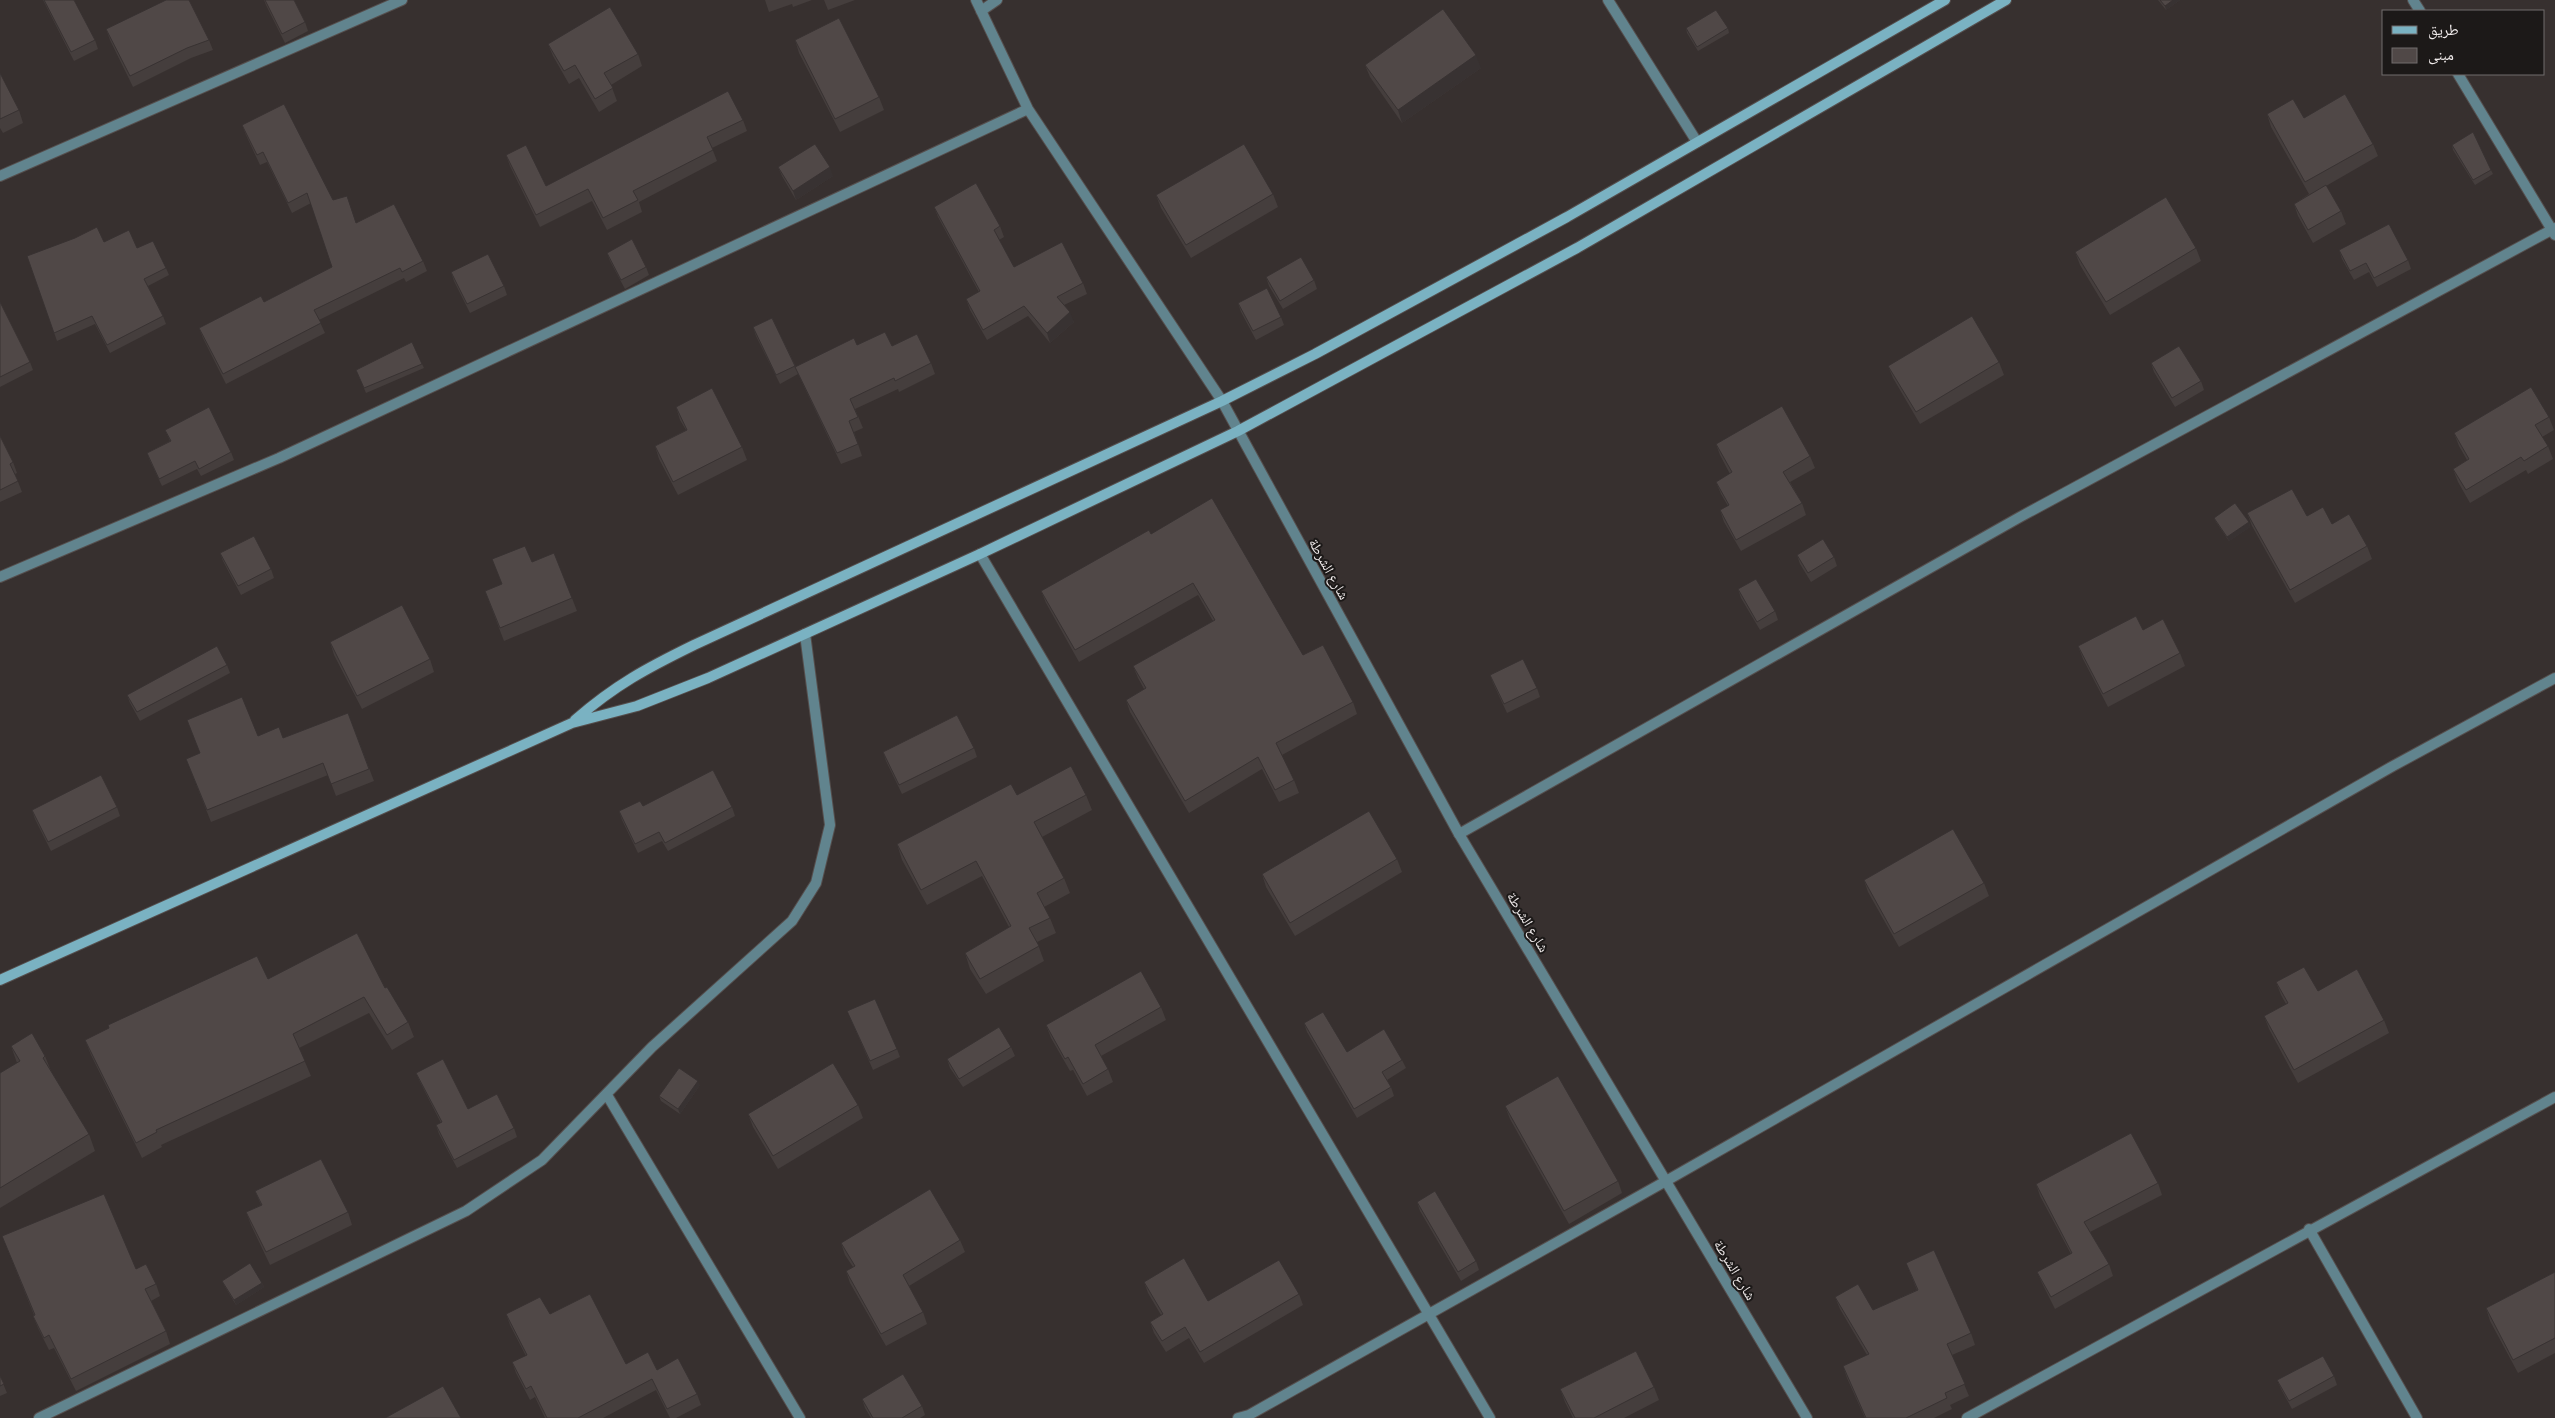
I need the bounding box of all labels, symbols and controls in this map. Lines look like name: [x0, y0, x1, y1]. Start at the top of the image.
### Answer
legend: [2382, 10, 2545, 75]
text: طريق: [2428, 20, 2459, 40]
text: مبنى: [2428, 45, 2454, 65]
street label: شارع الشرطة: [1304, 535, 1353, 603]
street label: شارع الشرطة: [1502, 889, 1553, 956]
street label: شارع الشرطة: [1709, 1237, 1760, 1304]

